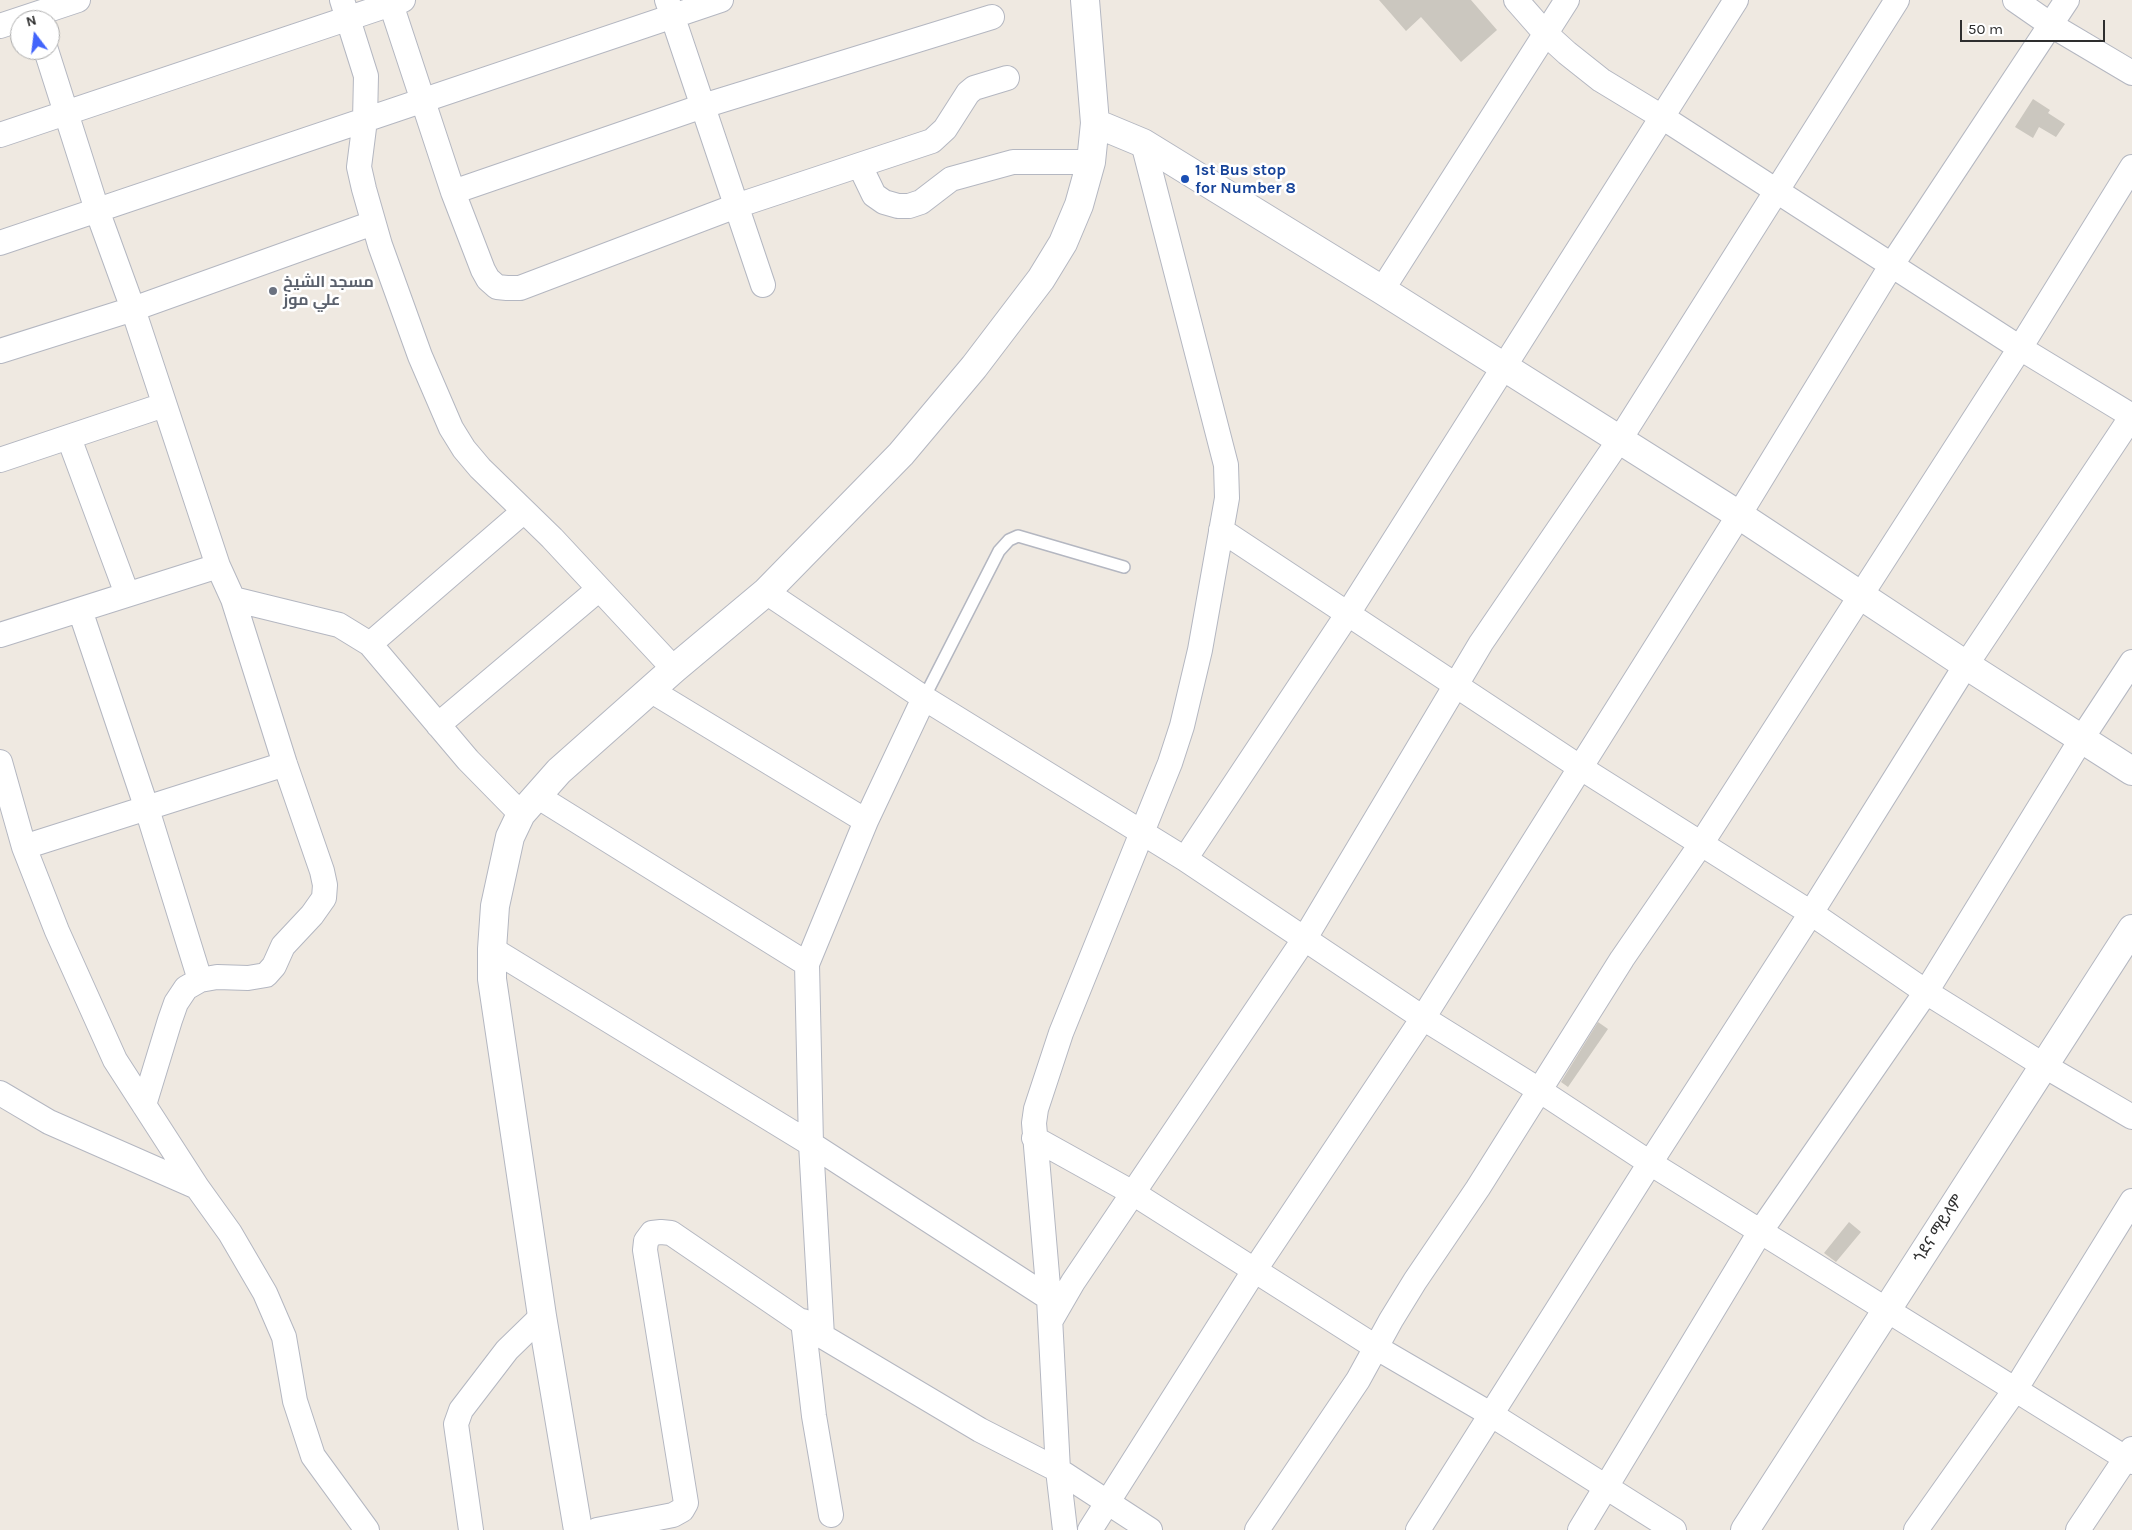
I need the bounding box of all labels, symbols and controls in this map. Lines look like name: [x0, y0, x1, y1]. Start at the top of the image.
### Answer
north arrow: [10, 10, 60, 60]
scale bar: [1962, 10, 2107, 42]
text: N: [24, 11, 38, 31]
text: 50 m: [1968, 20, 2003, 38]
place label: 1st Bus stop for Number 8: [1195, 160, 1296, 198]
marker: 1st Bus stop for Number 8: [1179, 173, 1191, 185]
place label: مسجد الشيخ علي موز: [283, 272, 374, 310]
marker: مسجد الشيخ علي موز: [267, 285, 279, 297]
street label: ጎደና ማይላም: [1910, 1191, 1968, 1267]

